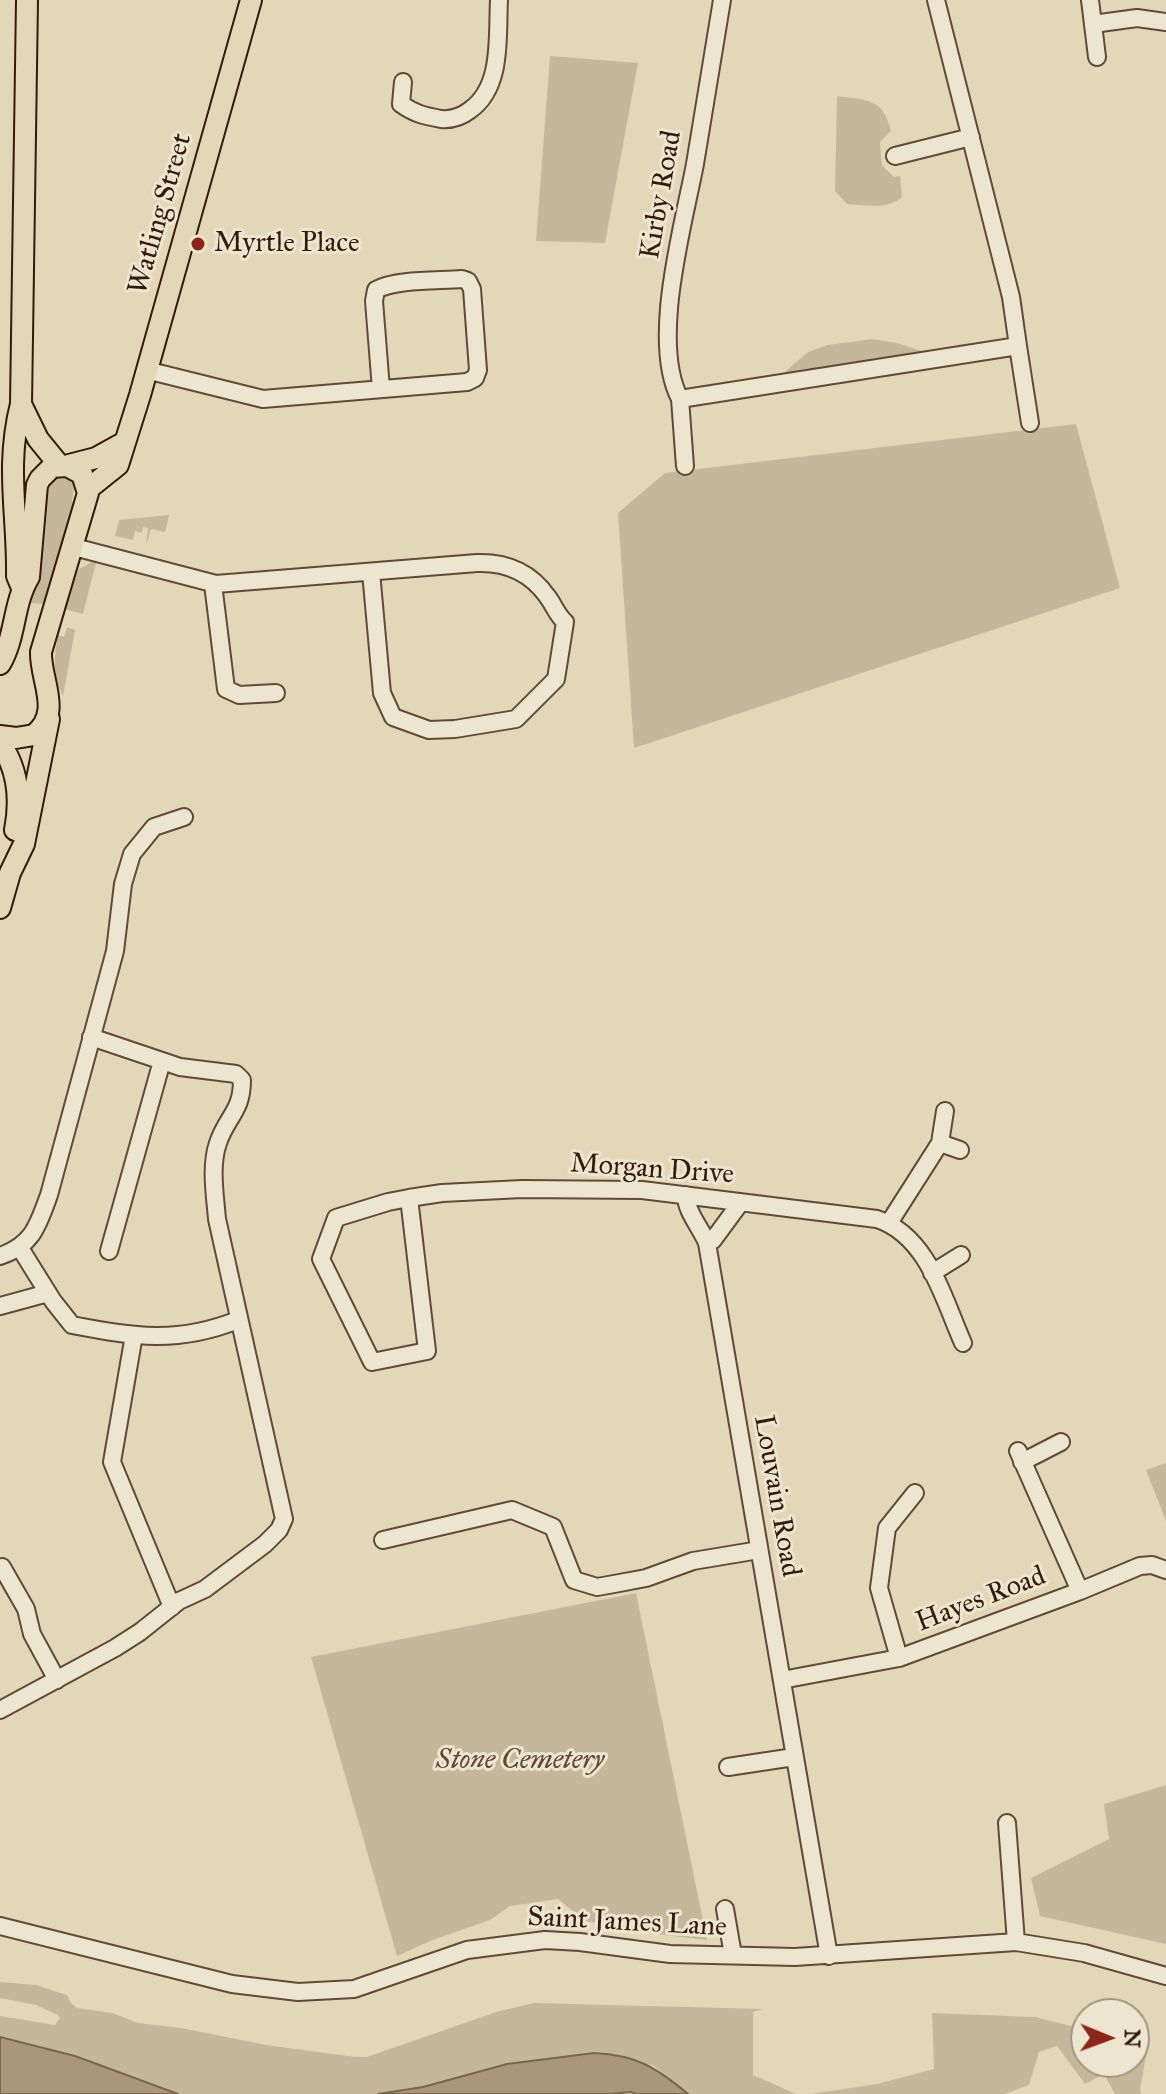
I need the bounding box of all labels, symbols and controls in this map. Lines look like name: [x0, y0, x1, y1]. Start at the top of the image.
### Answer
street label: Kirby Road: [634, 128, 690, 262]
street label: Watling Street: [122, 130, 200, 298]
place label: Myrtle Place: [214, 227, 360, 261]
marker: Myrtle Place: [189, 235, 207, 253]
street label: Morgan Drive: [569, 1148, 735, 1192]
street label: Louvain Road: [745, 1413, 807, 1579]
street label: Hayes Road: [911, 1560, 1051, 1640]
park label: Stone Cemetery: [436, 1744, 604, 1778]
street label: Saint James Lane: [526, 1901, 728, 1945]
north arrow: [1070, 1998, 1150, 2078]
text: N: [1119, 2029, 1146, 2048]

